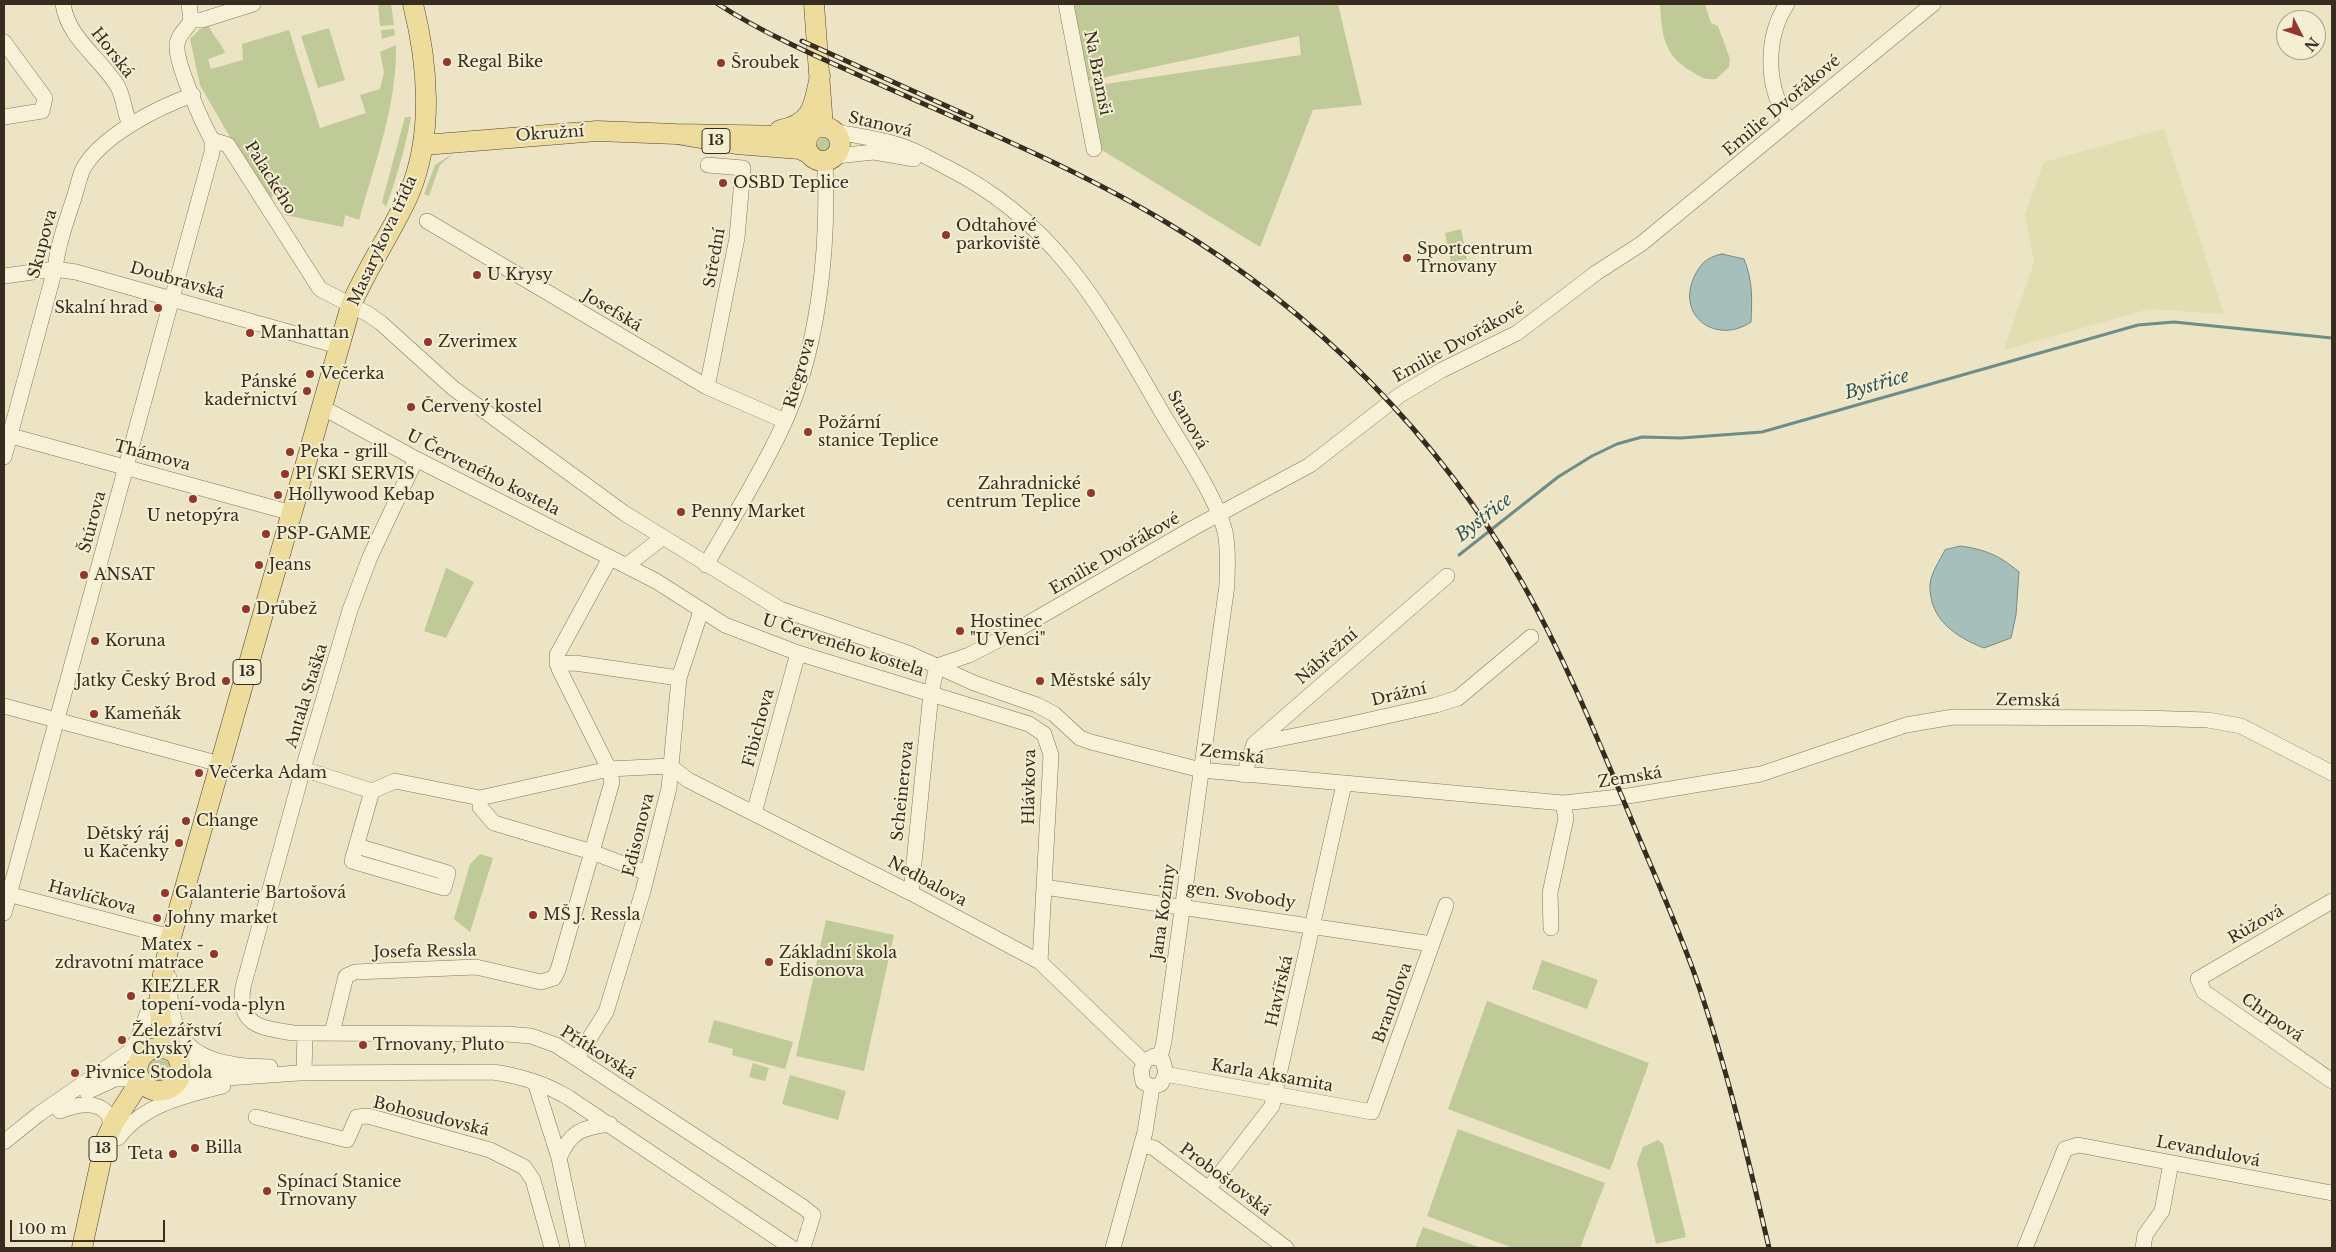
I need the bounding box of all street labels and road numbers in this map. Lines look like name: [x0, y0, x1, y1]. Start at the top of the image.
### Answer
street label: Horská: [86, 24, 138, 82]
street label: Na Bramši: [1079, 29, 1115, 117]
street label: Emilie Dvořákové: [1719, 51, 1845, 161]
street label: Stanová: [846, 108, 914, 142]
street label: Okružní: [515, 122, 585, 146]
road number: 13: [702, 128, 730, 154]
street label: Palackého: [240, 138, 300, 218]
street label: Masarykova třída: [344, 173, 422, 309]
street label: Skupova: [25, 208, 61, 280]
street label: Střední: [700, 227, 730, 289]
street label: Doubravská: [127, 258, 227, 304]
street label: Josefská: [579, 286, 645, 336]
street label: Emilie Dvořákové: [1390, 299, 1528, 387]
street label: Riegrova: [781, 335, 819, 411]
street label: Stanová: [1162, 387, 1212, 453]
street label: U Červeného kostela: [403, 426, 563, 520]
street label: Thámova: [112, 437, 192, 475]
street label: Štúrova: [76, 489, 110, 555]
street label: Emilie Dvořákové: [1046, 509, 1184, 599]
street label: U Červeného kostela: [760, 611, 926, 681]
street label: Nábřežní: [1292, 625, 1362, 689]
street label: Antala Staška: [282, 642, 332, 750]
road number: 13: [233, 660, 261, 684]
street label: Drážní: [1370, 679, 1428, 711]
street label: Fibichova: [739, 687, 779, 769]
street label: Zemská: [1996, 691, 2060, 711]
street label: Scheinerova: [888, 740, 918, 842]
street label: Zemská: [1199, 742, 1265, 768]
street label: Hlávkova: [1020, 749, 1040, 825]
street label: Zemská: [1597, 763, 1663, 793]
street label: Edisonova: [619, 791, 659, 879]
street label: Nedbalova: [884, 853, 970, 911]
street label: Jana Koziny: [1148, 863, 1180, 961]
street label: Havlíčkova: [46, 877, 138, 919]
street label: gen. Svobody: [1185, 879, 1297, 913]
street label: Růžová: [2225, 901, 2287, 949]
street label: Josefa Ressla: [373, 942, 477, 962]
street label: Havířská: [1263, 954, 1297, 1028]
street label: Brandlova: [1370, 960, 1416, 1046]
street label: Chrpová: [2237, 990, 2307, 1046]
street label: Přítkovská: [557, 1022, 639, 1084]
street label: Karla Aksamita: [1210, 1056, 1334, 1096]
street label: Bohosudovská: [371, 1093, 491, 1141]
street label: Levandulová: [2154, 1133, 2262, 1171]
road number: 13: [89, 1136, 117, 1162]
street label: Proboštovská: [1176, 1140, 1274, 1220]

